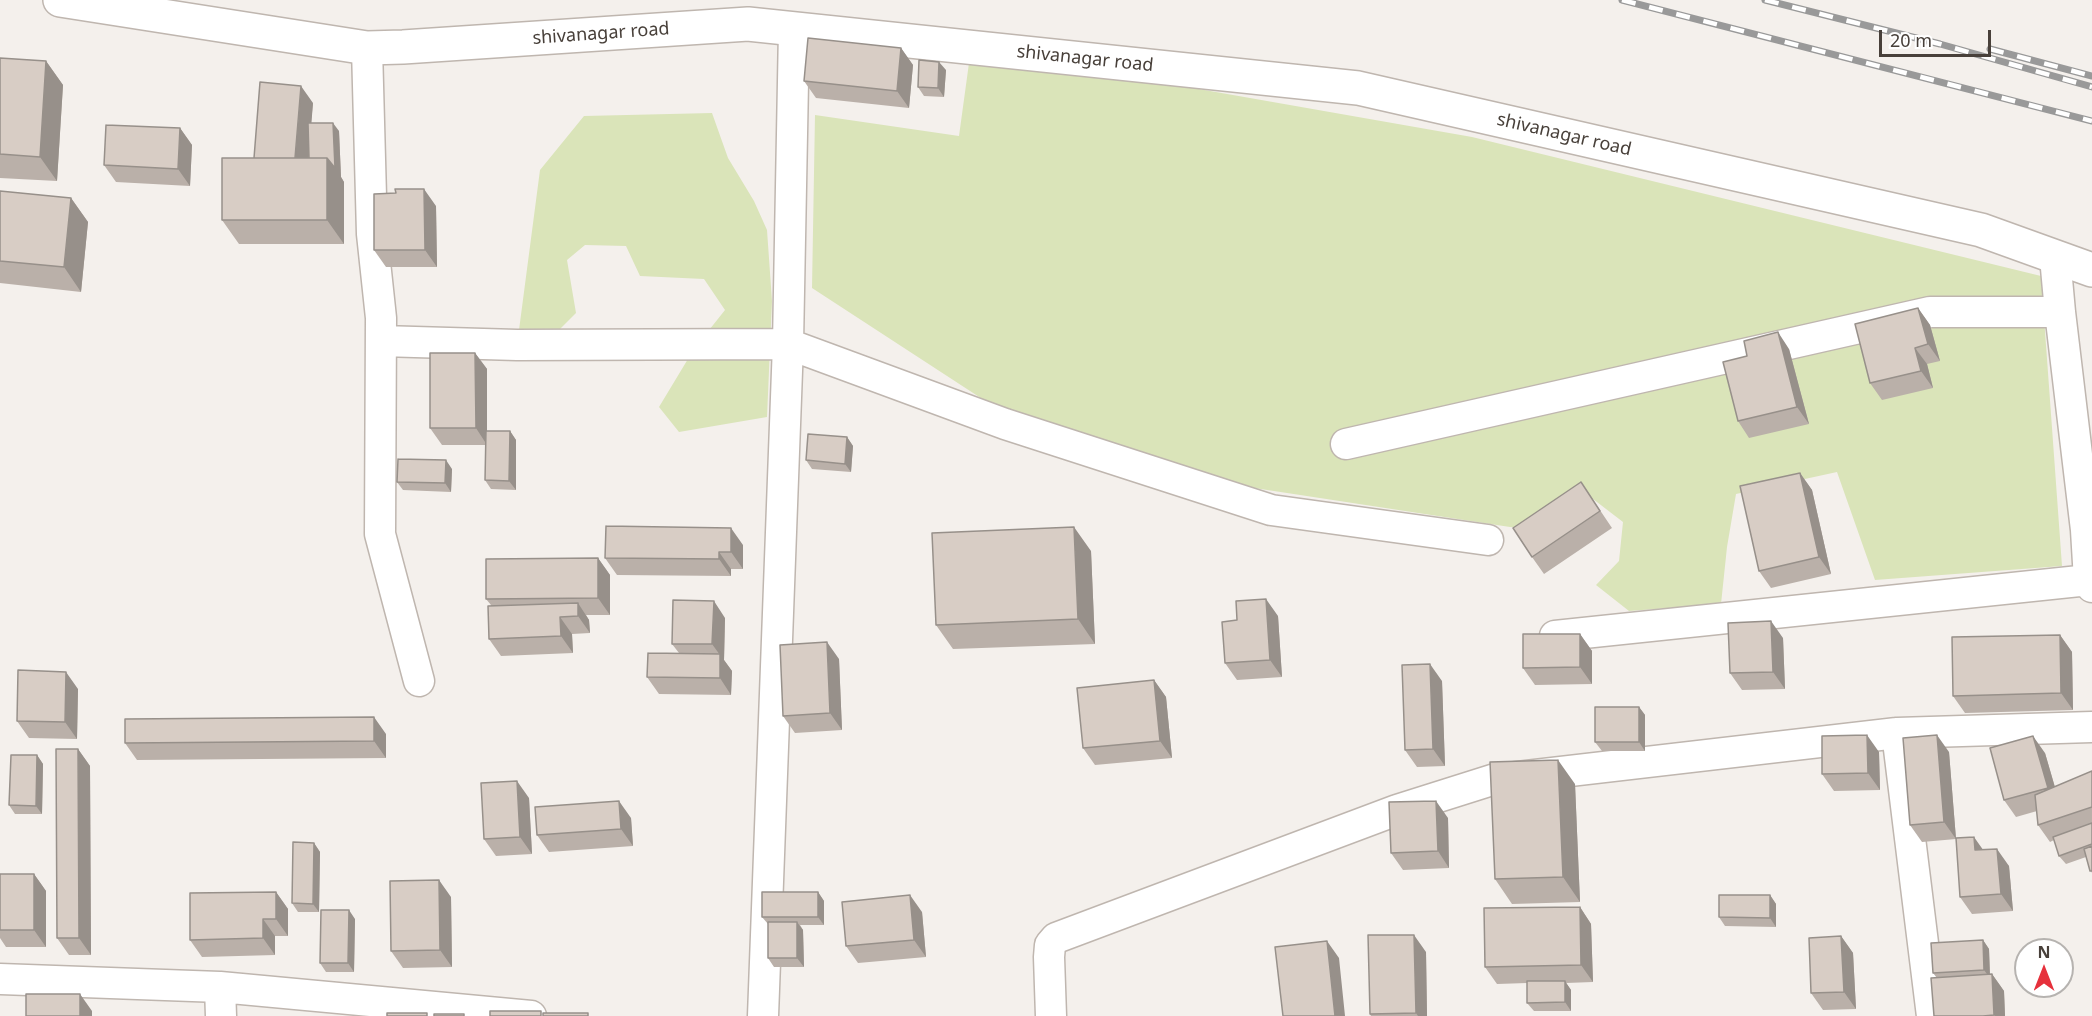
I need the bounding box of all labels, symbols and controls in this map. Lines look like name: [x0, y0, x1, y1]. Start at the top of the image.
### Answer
street label: shivanagar road: [532, 18, 670, 50]
scale bar: [1882, 18, 1994, 56]
text: 20 m: [1890, 28, 1932, 52]
street label: shivanagar road: [1016, 41, 1154, 77]
street label: shivanagar road: [1495, 109, 1633, 161]
north arrow: [2014, 938, 2074, 998]
text: N: [2037, 941, 2051, 963]

